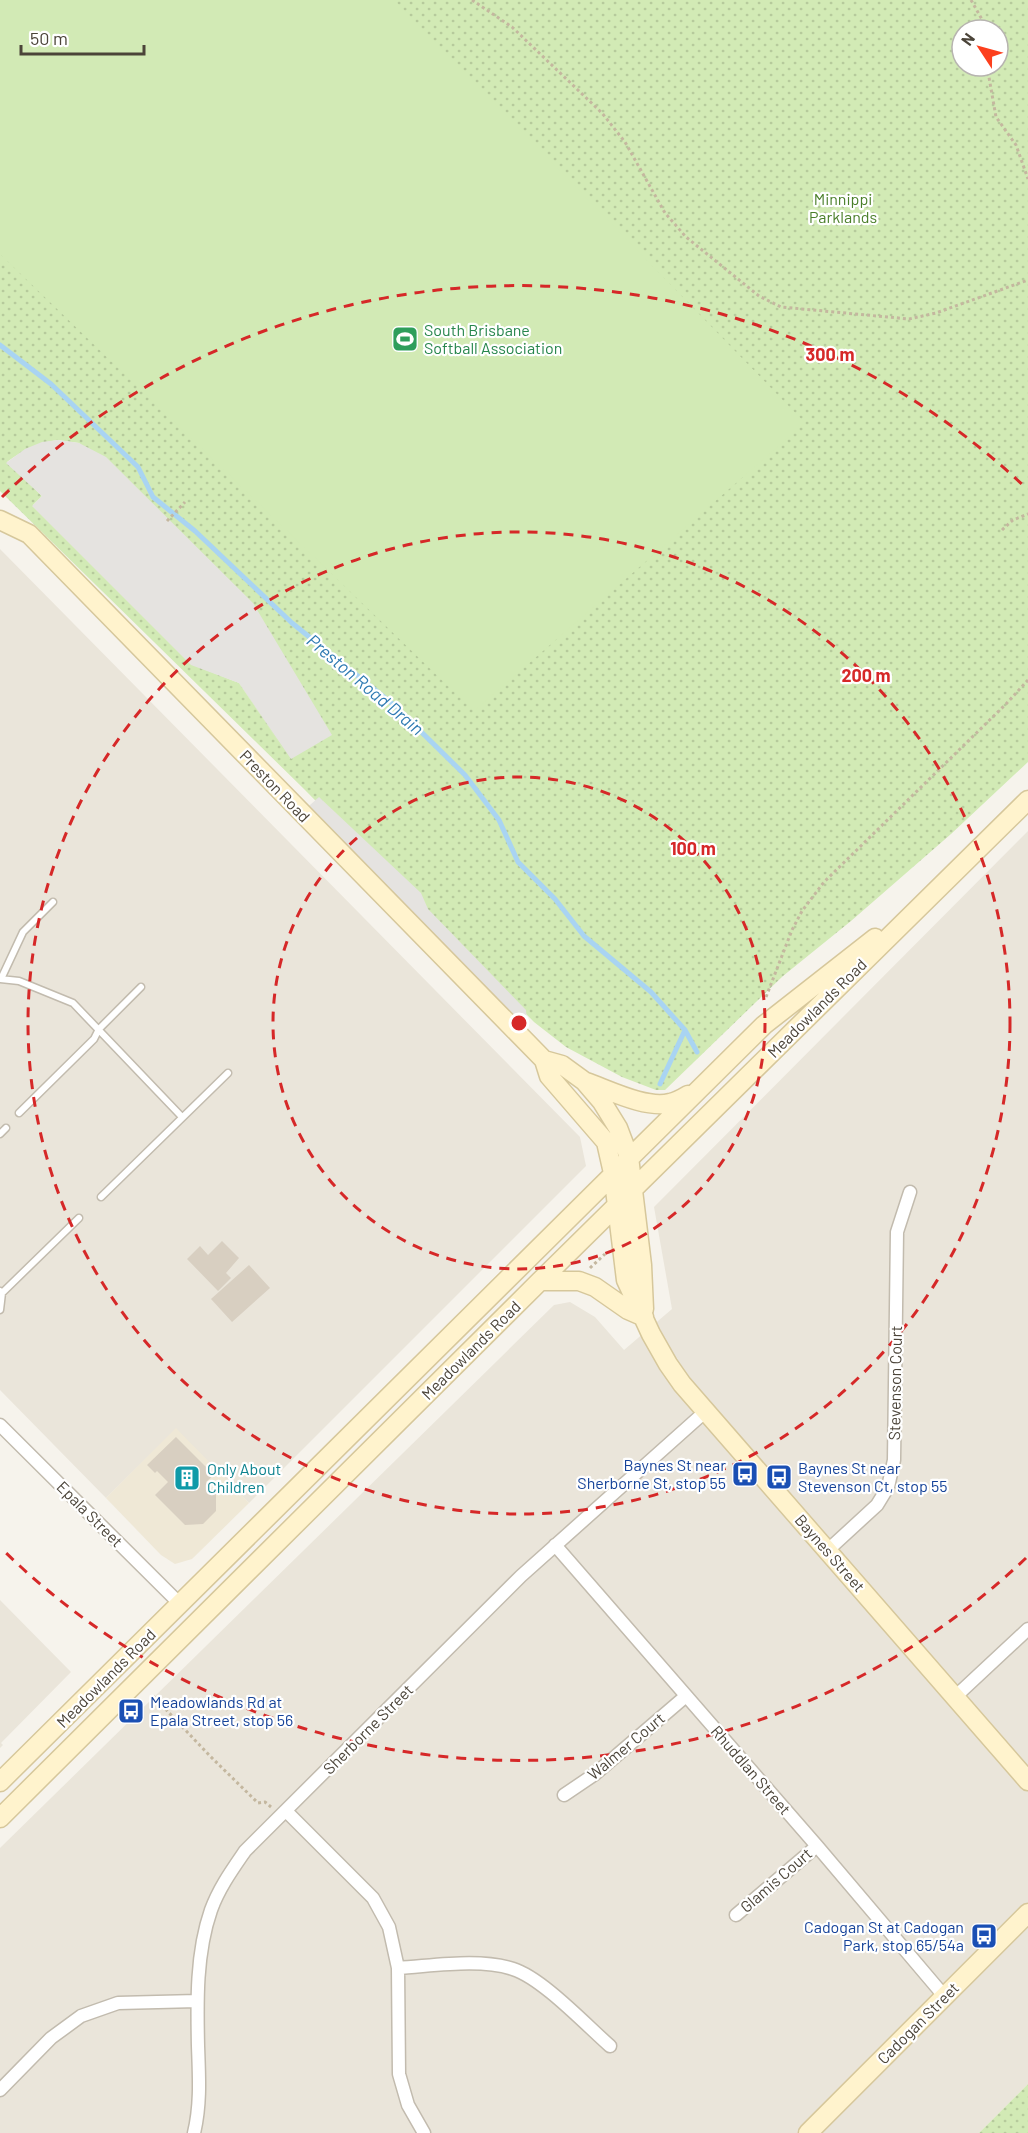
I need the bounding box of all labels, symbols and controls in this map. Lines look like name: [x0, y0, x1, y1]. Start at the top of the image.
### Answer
scale bar: [21, 18, 144, 56]
north arrow: [950, 18, 1010, 78]
text: 50 m: [30, 27, 68, 49]
text: N: [957, 29, 978, 49]
park label: Minnippi Parklands: [809, 189, 877, 226]
place label: South Brisbane Softball Association: [424, 320, 562, 357]
sports icon: South Brisbane Softball Association: [390, 324, 420, 354]
text: 300 m: [806, 343, 854, 365]
water label: Preston Road Drain: [303, 629, 429, 739]
text: 200 m: [841, 664, 891, 686]
street label: Preston Road: [236, 746, 314, 826]
text: 100 m: [670, 837, 716, 859]
street label: Meadowlands Road: [763, 954, 870, 1061]
centre of rings: [509, 1013, 529, 1033]
street label: Meadowlands Road: [417, 1296, 524, 1403]
street label: Stevenson Court: [884, 1325, 905, 1441]
place label: Baynes St near Sherborne St, stop 55: [577, 1455, 726, 1492]
place label: Baynes St near Stevenson Ct, stop 55: [798, 1458, 947, 1495]
place label: Only About Children: [207, 1459, 281, 1496]
bus stop icon: Baynes St near Sherborne St, stop 55: [730, 1459, 760, 1489]
bus stop icon: Baynes St near Stevenson Ct, stop 55: [764, 1462, 794, 1492]
building icon: Only About Children: [172, 1463, 202, 1493]
street label: Epala Street: [53, 1477, 127, 1551]
street label: Baynes Street: [791, 1510, 869, 1595]
street label: Meadowlands Road: [52, 1624, 159, 1731]
street label: Sherborne Street: [319, 1680, 417, 1778]
place label: Meadowlands Rd at Epala Street, stop 56: [150, 1692, 293, 1729]
bus stop icon: Meadowlands Rd at Epala Street, stop 56: [116, 1696, 146, 1726]
street label: Walmer Court: [583, 1708, 668, 1783]
street label: Rhuddlan Street: [708, 1721, 795, 1818]
street label: Glamis Court: [736, 1843, 815, 1916]
place label: Cadogan St at Cadogan Park, stop 65/54a: [804, 1917, 964, 1954]
bus stop icon: Cadogan St at Cadogan Park, stop 65/54a: [969, 1921, 999, 1951]
street label: Cadogan Street: [873, 1978, 962, 2067]

